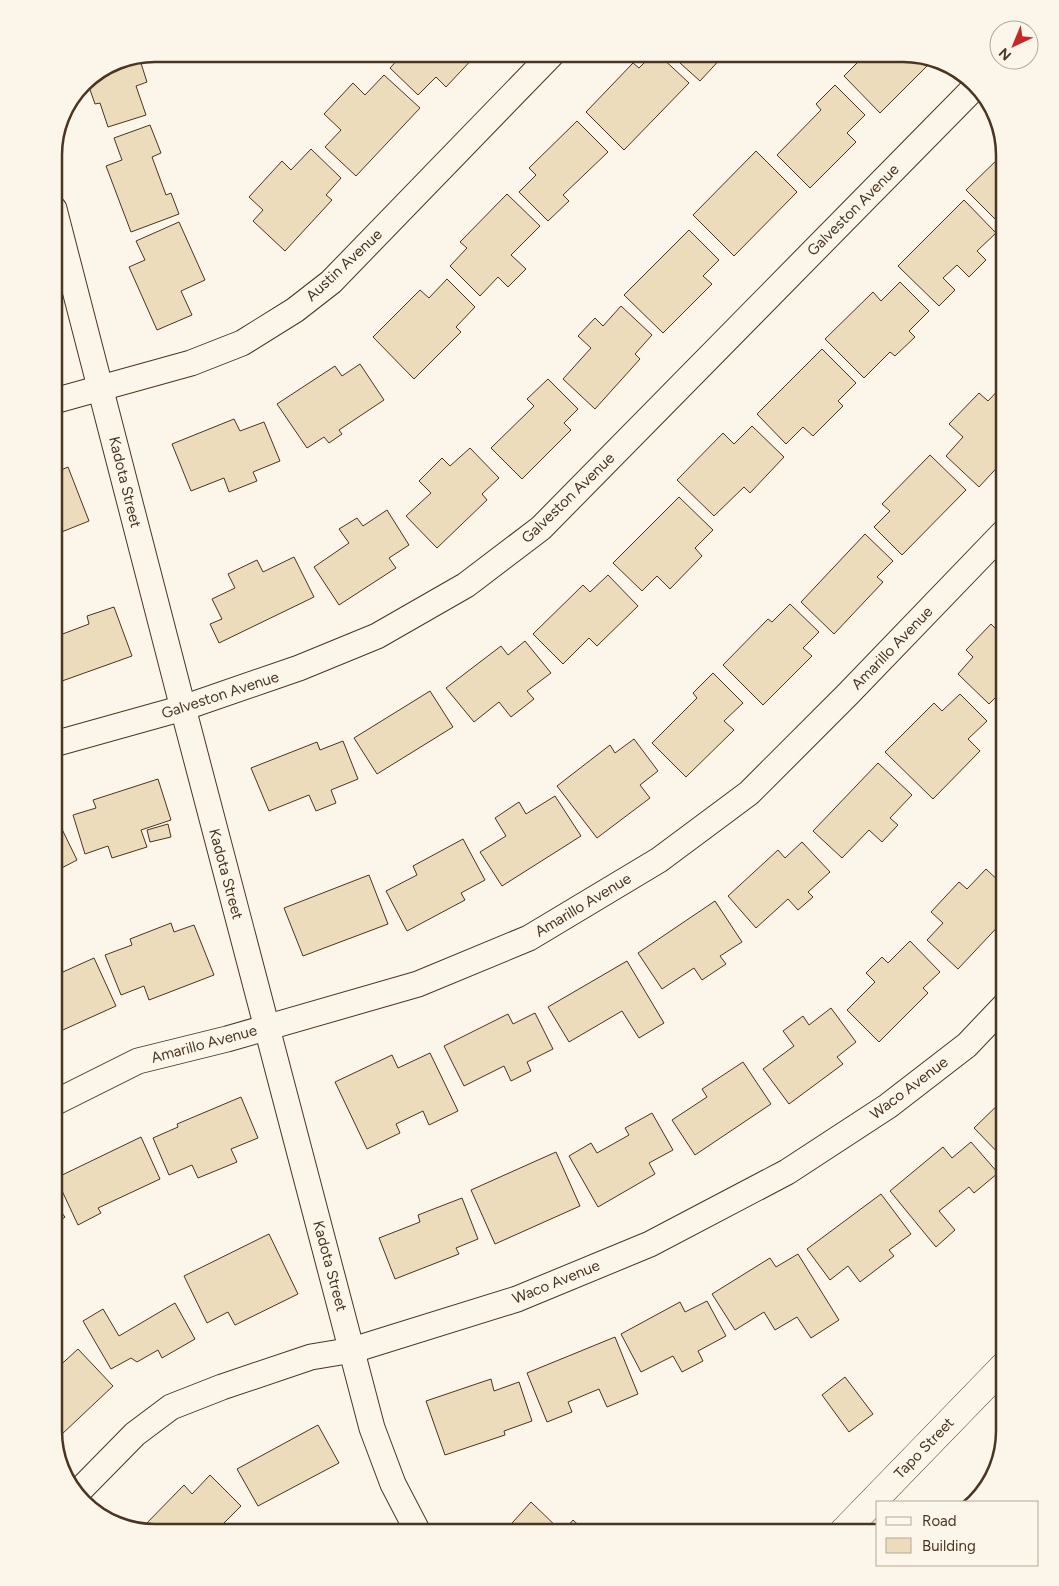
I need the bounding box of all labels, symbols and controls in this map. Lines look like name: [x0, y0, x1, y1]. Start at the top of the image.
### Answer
north arrow: [989, 20, 1039, 70]
text: N: [996, 44, 1015, 64]
street label: Galveston Avenue: [803, 160, 903, 260]
street label: Austin Avenue: [302, 225, 386, 305]
street label: Kadota Street: [105, 435, 145, 530]
street label: Galveston Avenue: [518, 449, 618, 547]
street label: Amarillo Avenue: [848, 603, 936, 693]
street label: Galveston Avenue: [159, 668, 281, 722]
street label: Kadota Street: [205, 827, 247, 922]
street label: Amarillo Avenue: [532, 869, 634, 941]
street label: Amarillo Avenue: [149, 1021, 259, 1067]
street label: Waco Avenue: [867, 1053, 951, 1123]
street label: Kadota Street: [309, 1219, 351, 1314]
street label: Waco Avenue: [510, 1256, 602, 1308]
street label: Tapo Street: [890, 1413, 958, 1482]
legend: [876, 1501, 1039, 1566]
text: Road: [922, 1512, 957, 1530]
text: Building: [922, 1537, 976, 1555]

